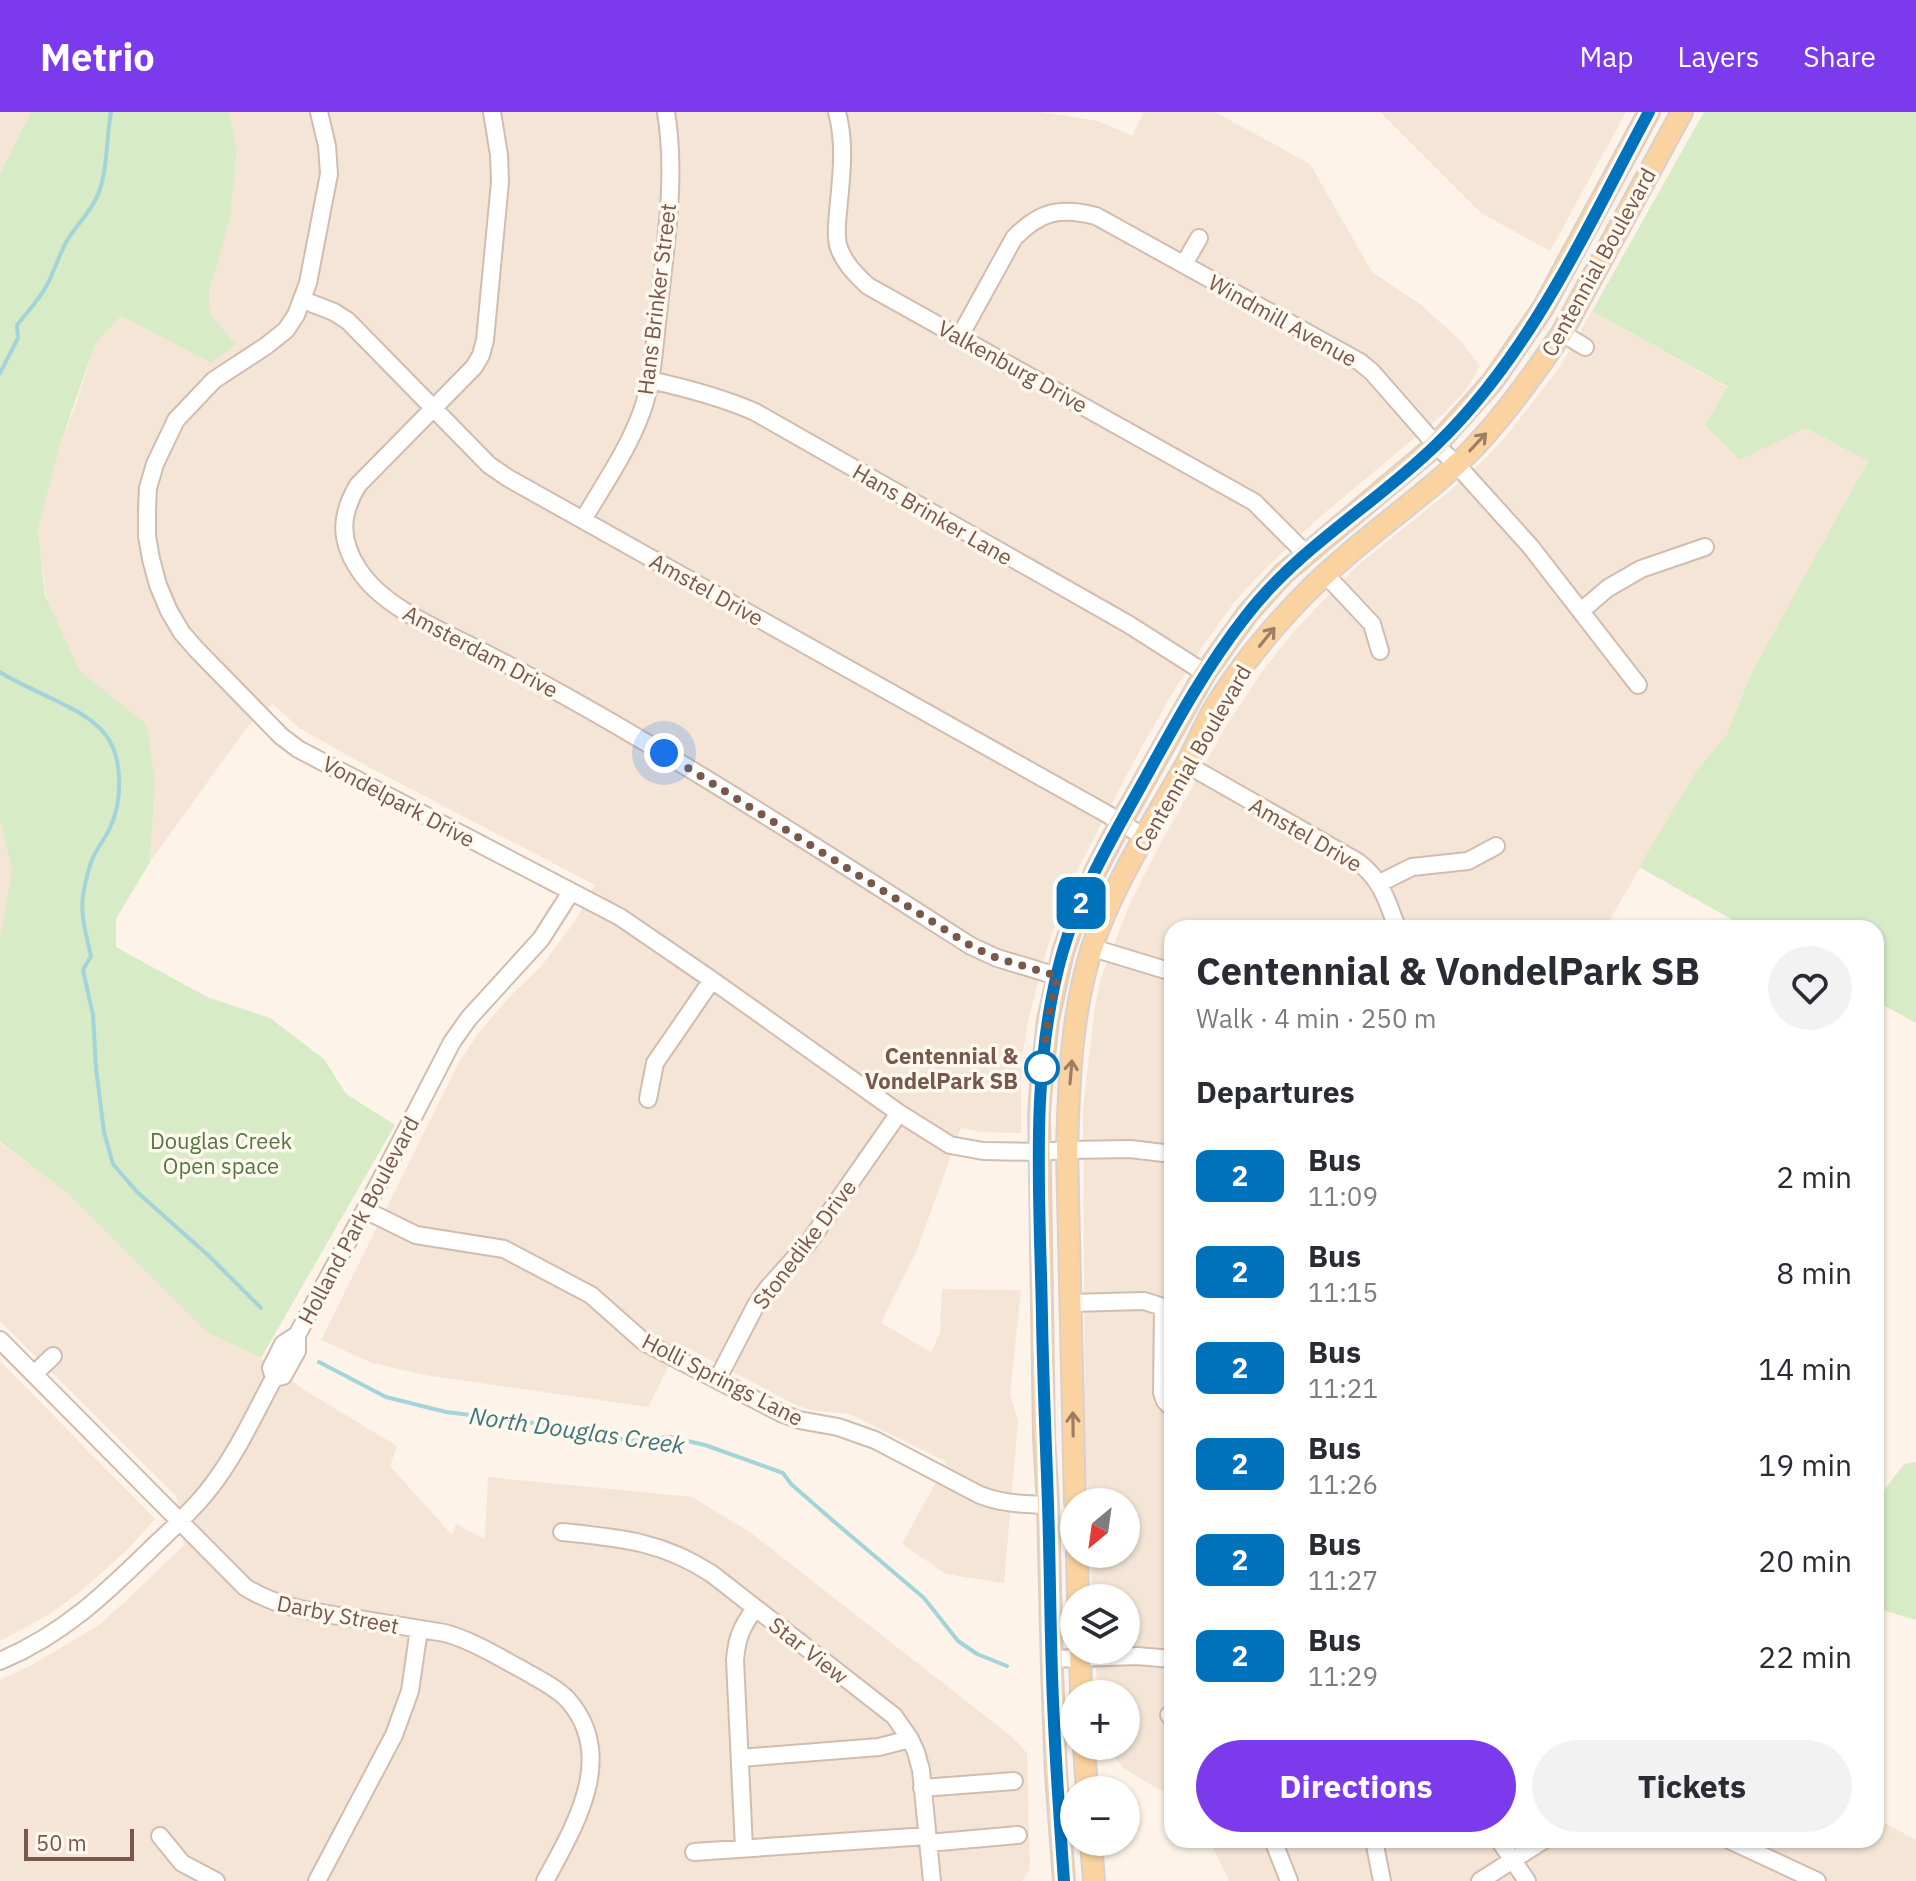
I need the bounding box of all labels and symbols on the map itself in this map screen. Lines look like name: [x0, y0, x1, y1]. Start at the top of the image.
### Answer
street label: Centennial Boulevard: [1534, 162, 1662, 362]
street label: Hans Brinker Street: [630, 201, 682, 397]
street label: Windmill Avenue: [1204, 267, 1362, 373]
street label: Valkenburg Drive: [933, 313, 1093, 419]
one-way arrow: [1469, 432, 1488, 452]
street label: Hans Brinker Lane: [848, 456, 1018, 572]
street label: Amstel Drive: [645, 546, 769, 632]
street label: Amsterdam Drive: [398, 598, 564, 704]
one-way arrow: [1258, 627, 1276, 648]
street label: Centennial Boulevard: [1127, 659, 1257, 857]
your location: [644, 733, 684, 773]
street label: Vondelpark Drive: [318, 749, 480, 853]
street label: Amstel Drive: [1244, 790, 1368, 878]
line badge: 2: [1055, 877, 1107, 929]
place label: Centennial & VondelPark SB: [865, 1041, 1018, 1095]
marker: Centennial & VondelPark SB: [1025, 1051, 1059, 1085]
one-way arrow: [1064, 1059, 1079, 1086]
street label: Holland Park Boulevard: [291, 1111, 425, 1329]
park label: Douglas Creek Open space: [150, 1126, 293, 1180]
street label: Stonedike Drive: [746, 1173, 862, 1315]
street label: Holli Springs Lane: [638, 1326, 808, 1432]
water label: North Douglas Creek: [467, 1399, 687, 1461]
one-way arrow: [1066, 1411, 1081, 1438]
north arrow: [1060, 1488, 1140, 1568]
street label: Darby Street: [274, 1588, 402, 1640]
street label: Star View: [763, 1610, 855, 1690]
scale bar: [24, 1825, 134, 1861]

